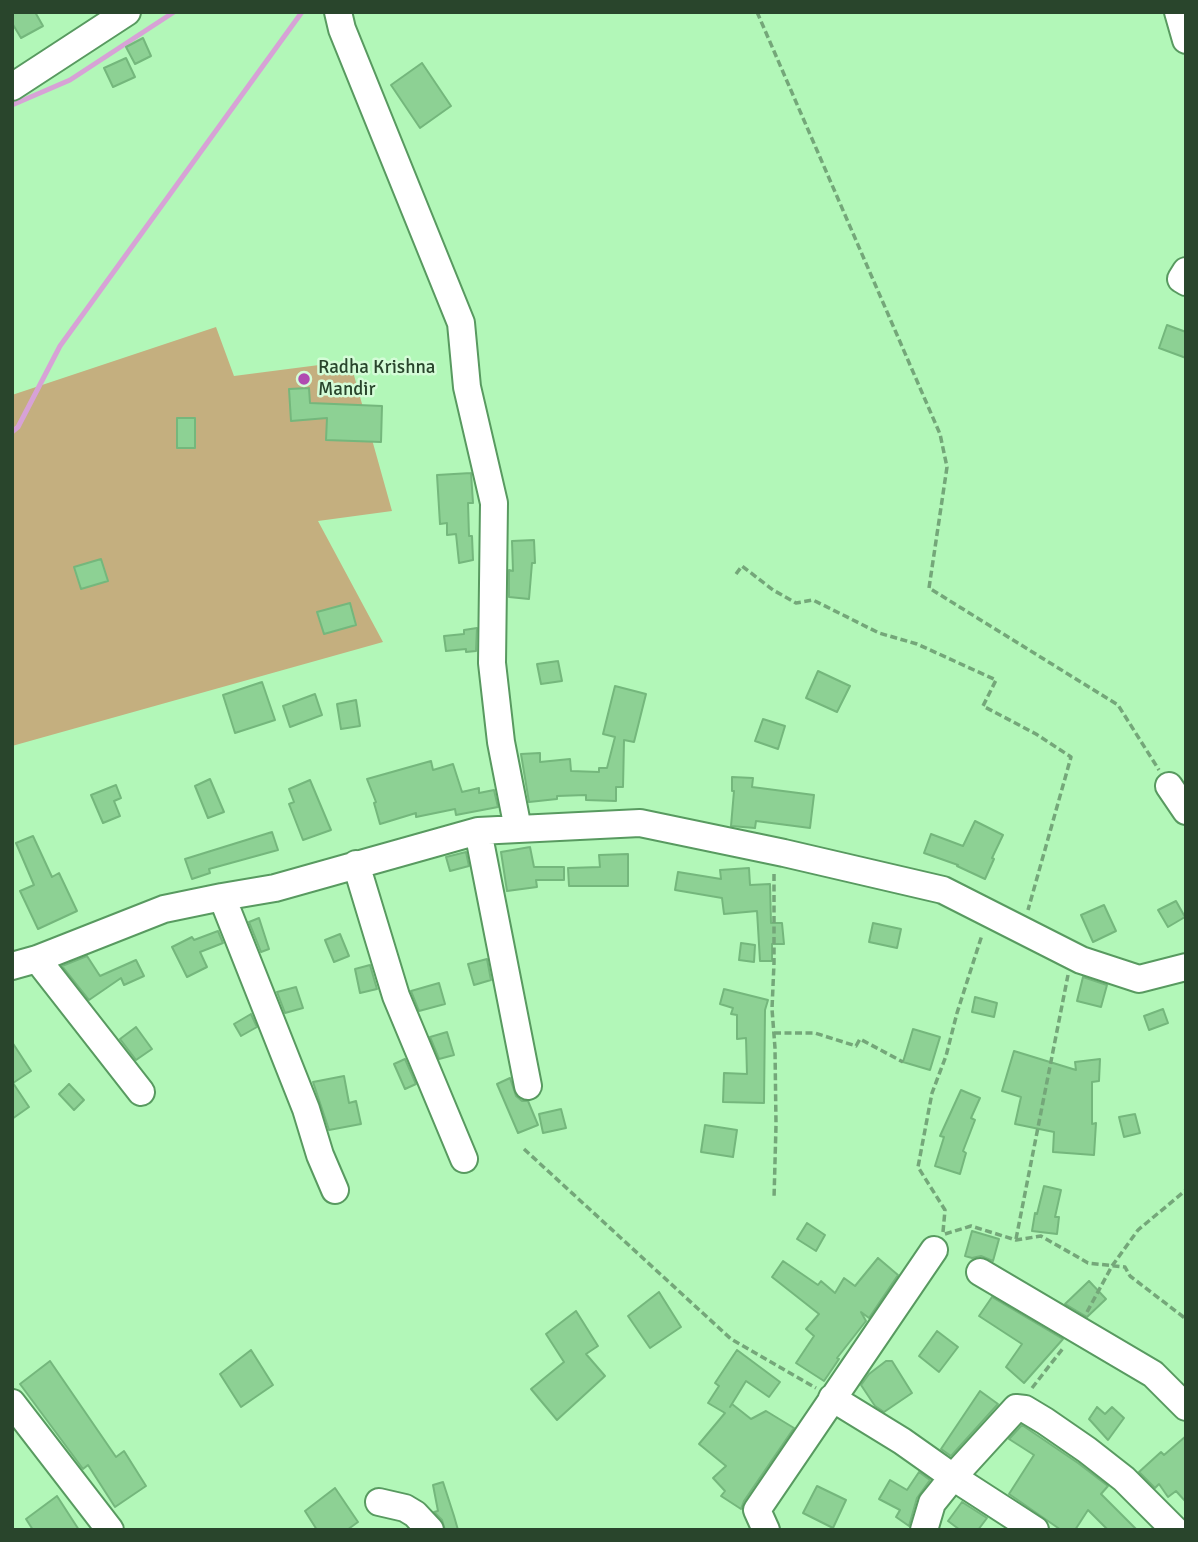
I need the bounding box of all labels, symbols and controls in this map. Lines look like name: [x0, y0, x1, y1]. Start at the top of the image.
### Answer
place label: Radha Krishna Mandir: [318, 357, 436, 401]
marker: Radha Krishna Mandir: [296, 371, 312, 387]

